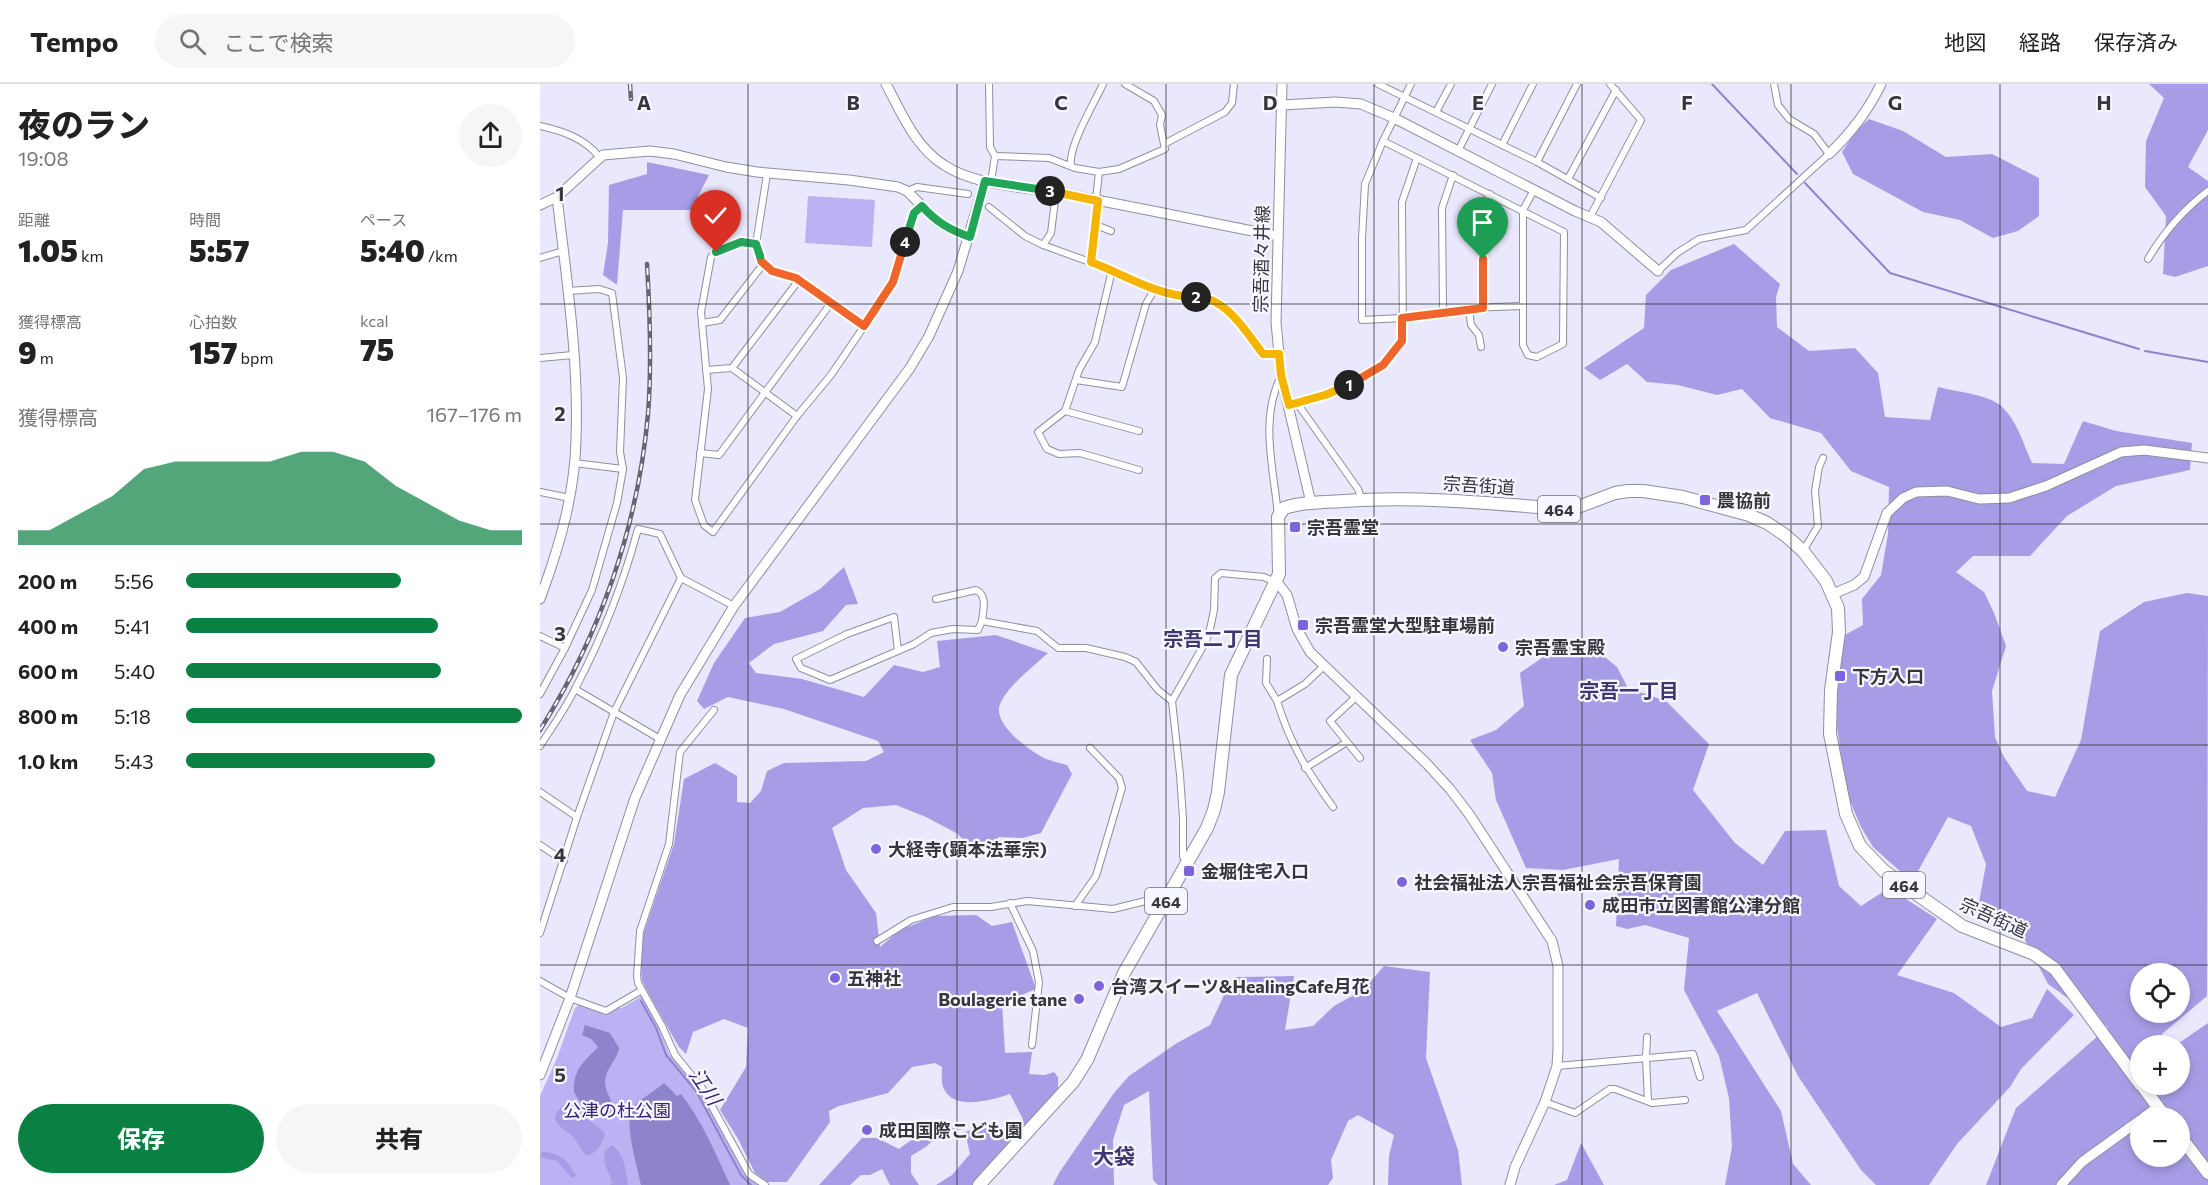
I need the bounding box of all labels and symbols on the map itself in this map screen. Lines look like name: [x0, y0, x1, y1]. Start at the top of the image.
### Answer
text: A: [637, 90, 651, 114]
text: B: [846, 90, 860, 114]
text: C: [1054, 90, 1068, 114]
text: D: [1263, 90, 1277, 114]
text: E: [1472, 90, 1484, 114]
text: F: [1681, 90, 1693, 114]
text: G: [1888, 90, 1902, 114]
text: H: [2097, 90, 2112, 114]
pin: 3: [1035, 176, 1065, 206]
text: 1: [555, 181, 565, 205]
pin: [690, 190, 741, 252]
pin: [1457, 197, 1508, 259]
street label: 宗吾酒々井線: [1249, 205, 1273, 313]
pin: 4: [890, 227, 920, 257]
pin: 2: [1181, 282, 1211, 312]
pin: 1: [1334, 370, 1364, 400]
text: 2: [554, 401, 566, 425]
street label: 宗吾街道: [1442, 472, 1516, 498]
place label: 農協前: [1717, 489, 1771, 511]
marker: 農協前: [1698, 493, 1712, 507]
road number: 464: [1538, 496, 1580, 522]
place label: 宗吾霊堂: [1307, 516, 1379, 538]
marker: 宗吾霊堂: [1288, 520, 1302, 534]
place label: 宗吾霊堂大型駐車場前: [1315, 614, 1495, 636]
marker: 宗吾霊堂大型駐車場前: [1296, 618, 1310, 632]
text: 3: [554, 621, 566, 645]
district label: 宗吾二丁目: [1163, 626, 1263, 650]
place label: 宗吾霊宝殿: [1515, 636, 1605, 658]
marker: 宗吾霊宝殿: [1496, 640, 1510, 654]
place label: 下方入口: [1852, 665, 1924, 687]
marker: 下方入口: [1833, 669, 1847, 683]
district label: 宗吾一丁目: [1579, 678, 1679, 702]
place label: 大経寺(顕本法華宗): [888, 838, 1047, 860]
text: 4: [554, 842, 566, 866]
marker: 大経寺(顕本法華宗): [869, 842, 883, 856]
place label: 金堀住宅入口: [1201, 860, 1309, 882]
marker: 金堀住宅入口: [1182, 864, 1196, 878]
place label: 社会福祉法人宗吾福祉会宗吾保育園: [1414, 871, 1702, 893]
road number: 464: [1883, 872, 1925, 898]
marker: 社会福祉法人宗吾福祉会宗吾保育園: [1395, 875, 1409, 889]
road number: 464: [1145, 888, 1187, 914]
street label: 宗吾街道: [1957, 892, 2031, 942]
place label: 成田市立図書館公津分館: [1602, 894, 1800, 916]
marker: 成田市立図書館公津分館: [1583, 898, 1597, 912]
place label: 五神社: [847, 967, 901, 989]
marker: 五神社: [828, 971, 842, 985]
place label: 台湾スイーツ&HealingCafe月花: [1111, 975, 1369, 997]
marker: 台湾スイーツ&HealingCafe月花: [1092, 979, 1106, 993]
place label: Boulagerie tane: [938, 988, 1067, 1010]
marker: Boulagerie tane: [1072, 992, 1086, 1006]
text: 5: [554, 1062, 566, 1086]
water label: 江川: [685, 1063, 728, 1111]
park label: 公津の杜公園: [563, 1099, 671, 1121]
place label: 成田国際こども園: [879, 1119, 1023, 1141]
marker: 成田国際こども園: [860, 1123, 874, 1137]
district label: 大袋: [1093, 1143, 1135, 1168]

